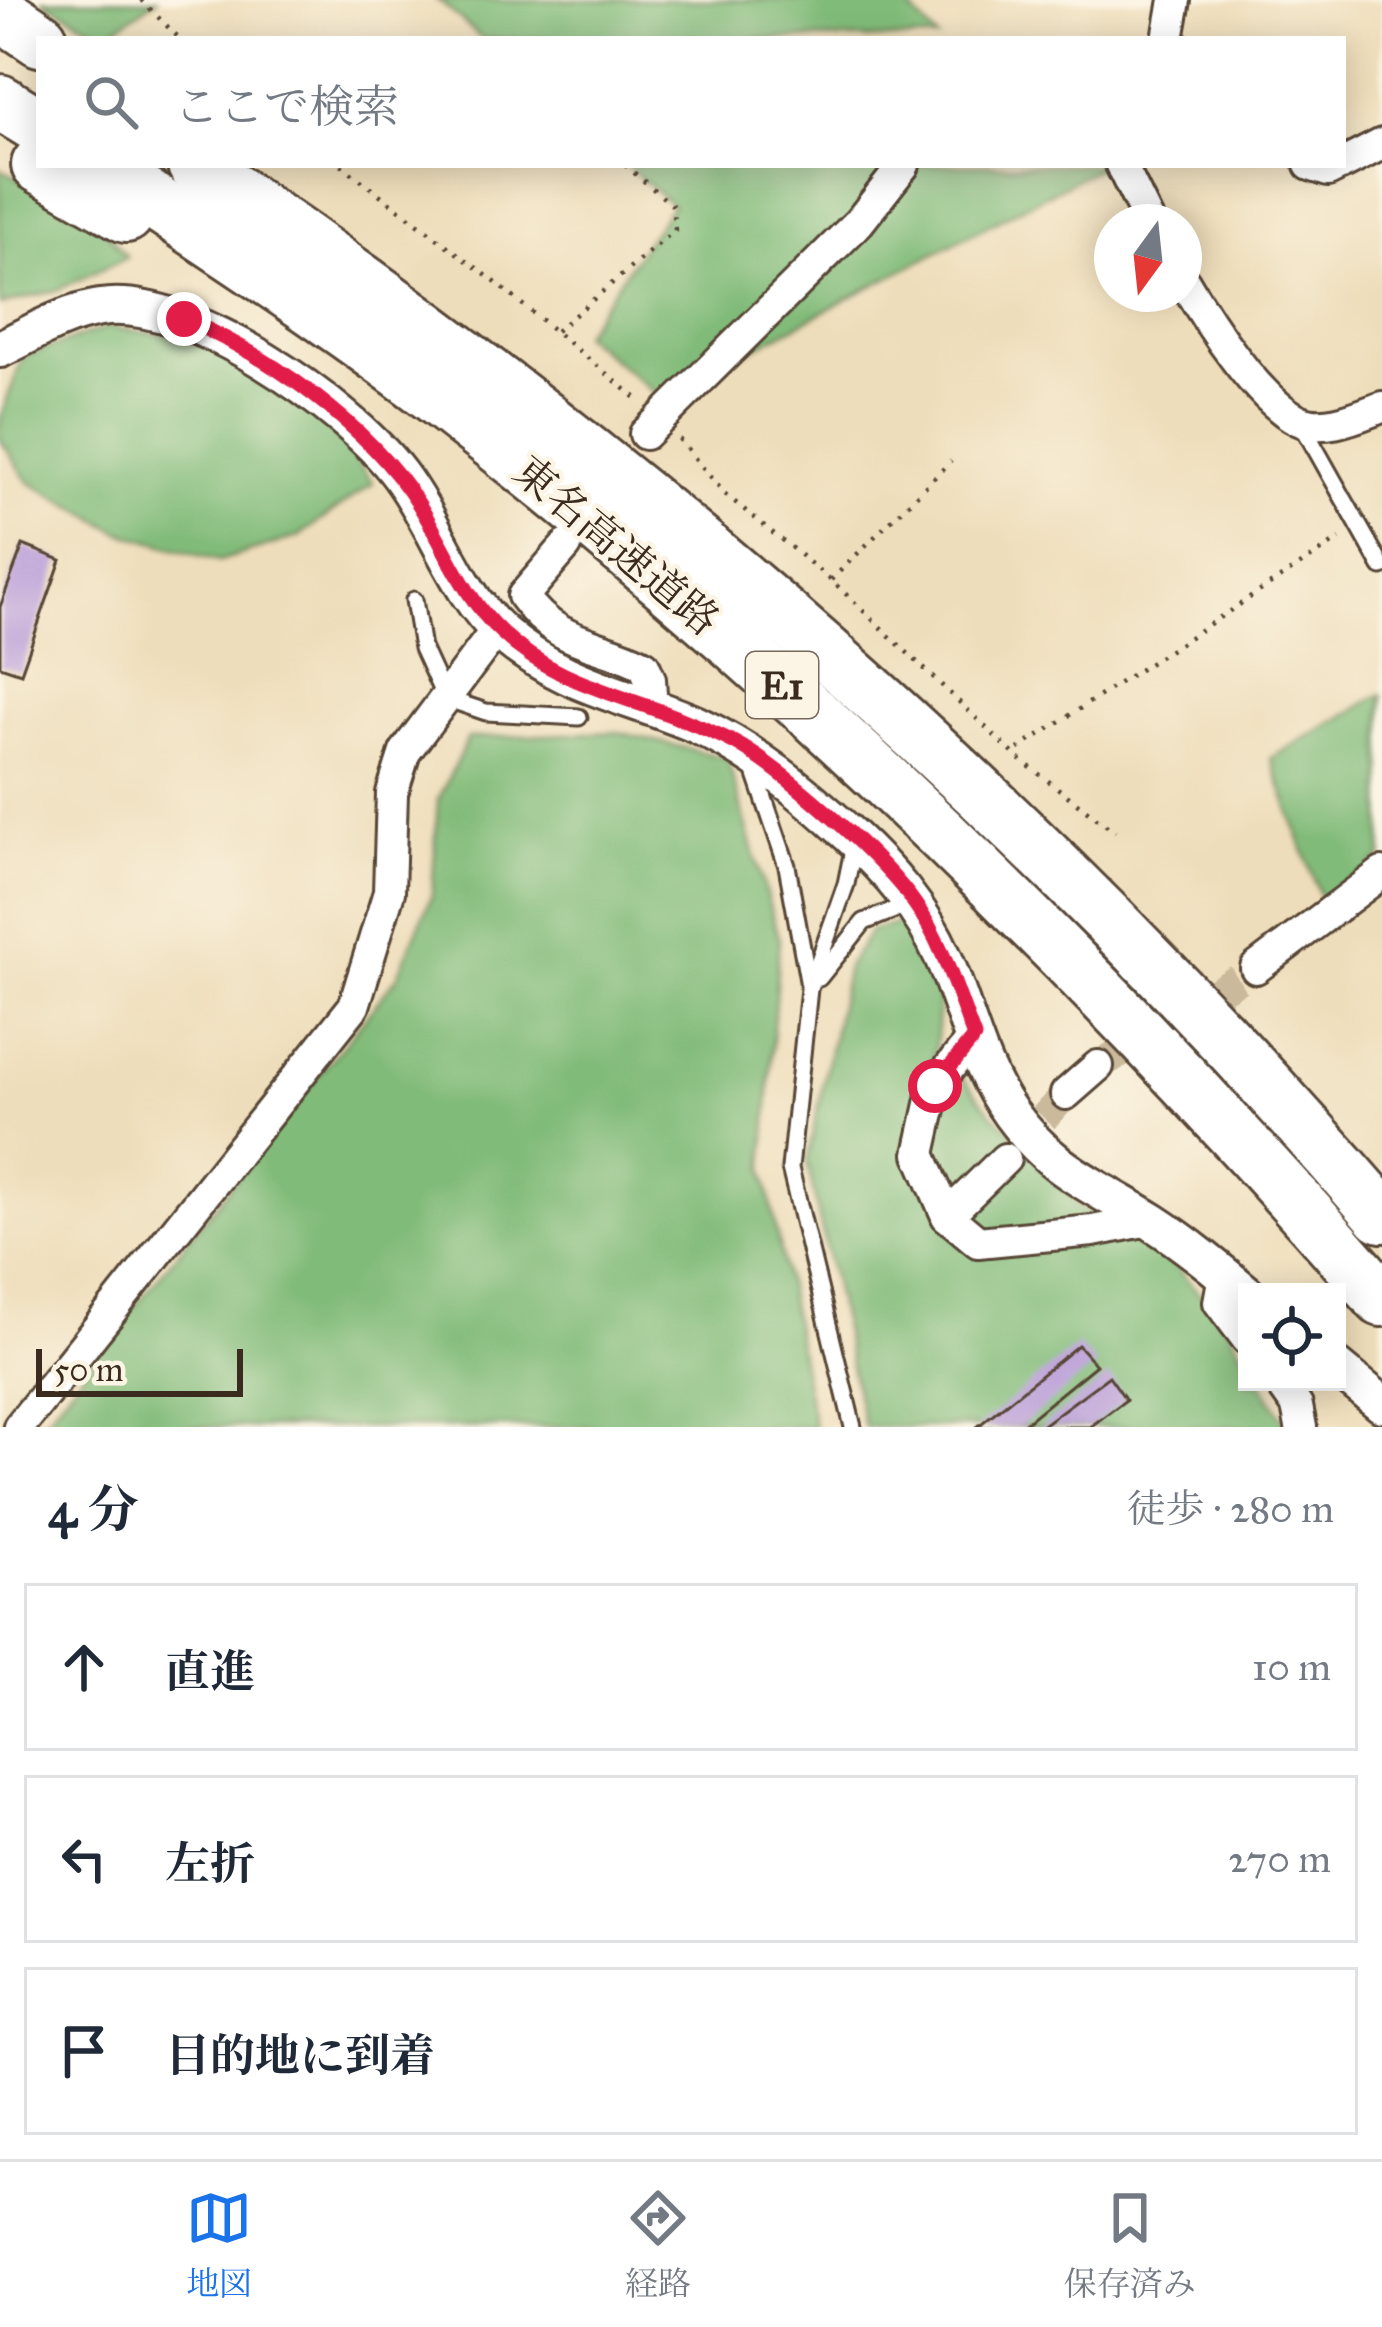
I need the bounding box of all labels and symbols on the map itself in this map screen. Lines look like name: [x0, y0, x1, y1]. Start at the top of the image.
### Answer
north arrow: [1094, 204, 1202, 312]
route end: [157, 292, 211, 346]
street label: 東名高速道路: [503, 445, 730, 647]
road number: E1: [746, 652, 818, 718]
route start: [908, 1059, 962, 1113]
scale bar: [36, 1343, 243, 1396]

